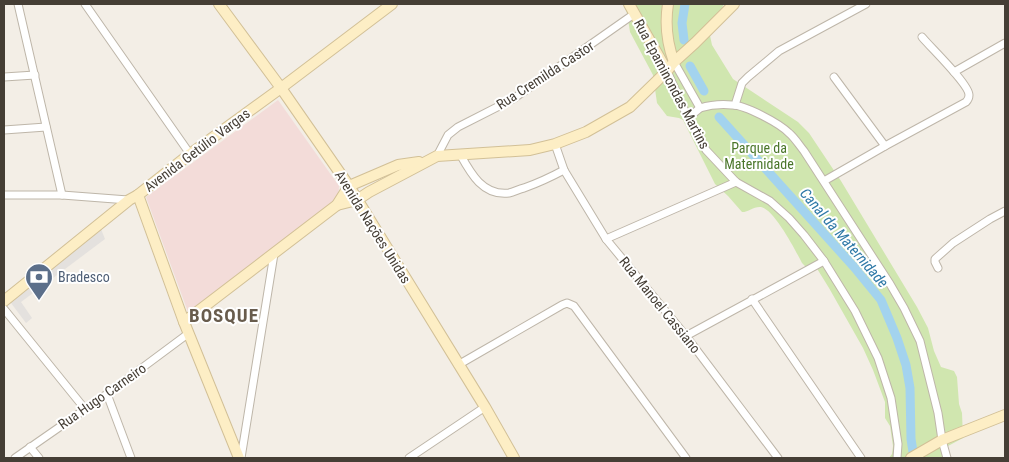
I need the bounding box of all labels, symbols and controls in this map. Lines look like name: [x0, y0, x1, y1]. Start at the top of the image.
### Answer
street label: Rua Epaminondas Martins: [631, 16, 713, 152]
street label: Rua Cremilda Castor: [493, 38, 597, 112]
street label: Avenida Getúlio Vargas: [141, 105, 253, 195]
park label: Parque da Maternidade: [724, 140, 794, 172]
street label: Avenida Nações Unidas: [332, 168, 414, 286]
water label: Canal da Maternidade: [796, 185, 892, 291]
street label: Rua Manoel Cassiano: [616, 254, 704, 356]
bank icon: Bradesco: [24, 262, 54, 301]
place label: Bradesco: [58, 269, 110, 285]
district label: BOSQUE: [189, 304, 259, 327]
street label: Rua Hugo Carneiro: [55, 360, 149, 432]

